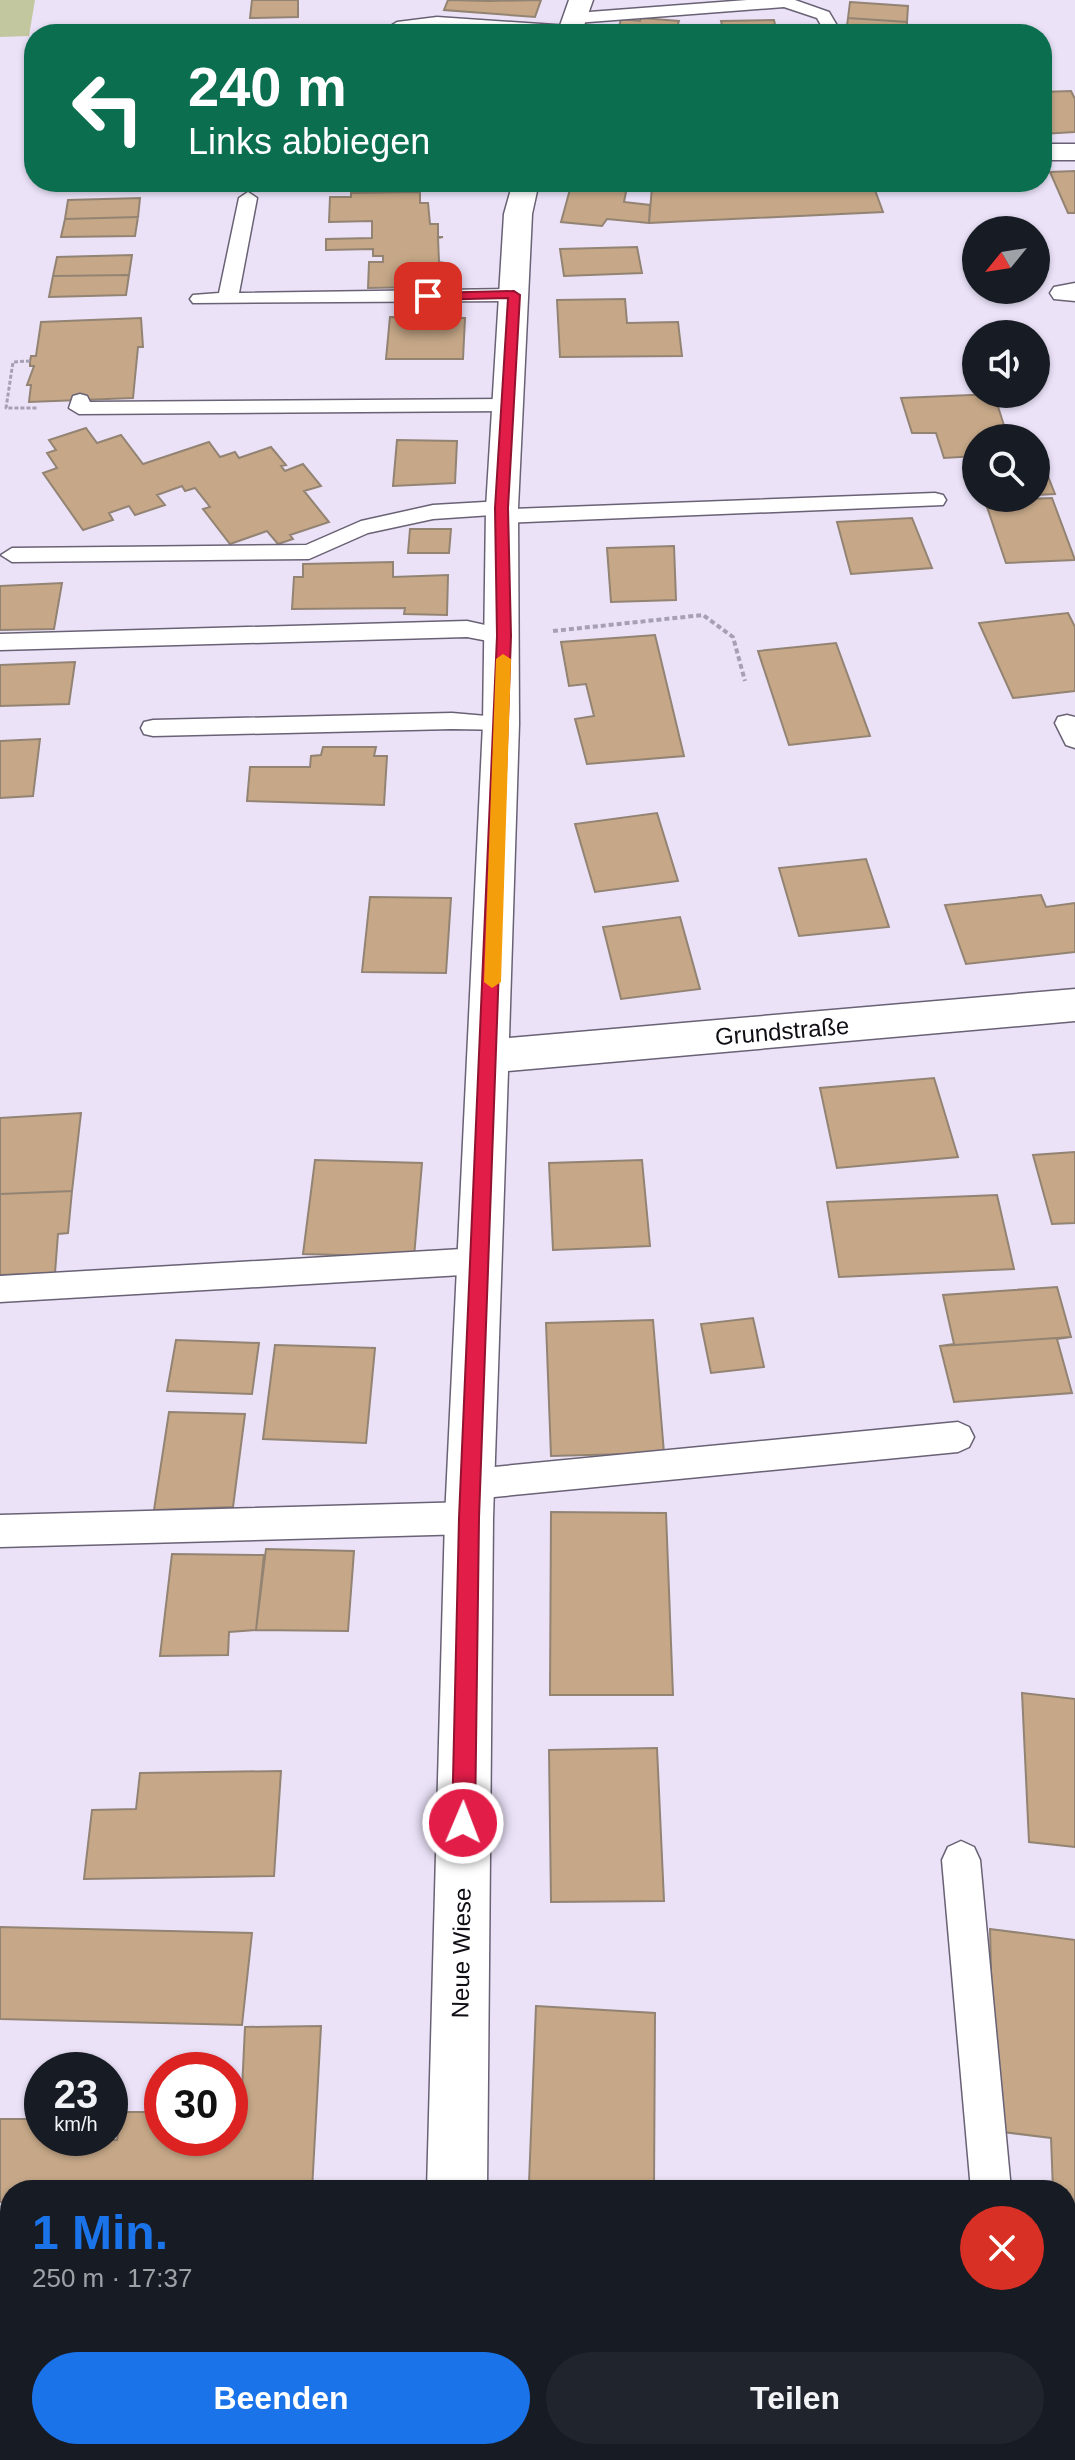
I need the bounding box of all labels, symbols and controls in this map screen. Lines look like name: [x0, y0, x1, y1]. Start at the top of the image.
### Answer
text: 240 m: [188, 55, 347, 118]
icon: left: [56, 56, 160, 160]
text: Links abbiegen: [188, 121, 430, 162]
north arrow: [962, 216, 1050, 304]
map controls: [962, 216, 1050, 512]
pin: [394, 262, 462, 330]
icon: arrive: [406, 274, 450, 318]
button: sound: [962, 320, 1050, 408]
button: search: [962, 424, 1050, 512]
street label: Grundstraße: [714, 1012, 850, 1050]
position arrow: [421, 1781, 505, 1865]
street label: Neue Wiese: [446, 1887, 476, 2019]
speed limit sign: 30: [144, 2052, 248, 2156]
text: 23: [54, 2072, 98, 2116]
text: km/h: [54, 2113, 98, 2135]
text: 1 Min.: [32, 2206, 168, 2259]
button: close: [960, 2206, 1044, 2290]
text: 250 m · 17:37: [32, 2263, 192, 2293]
button: Beenden: [32, 2352, 530, 2444]
button: Teilen: [546, 2352, 1044, 2444]

